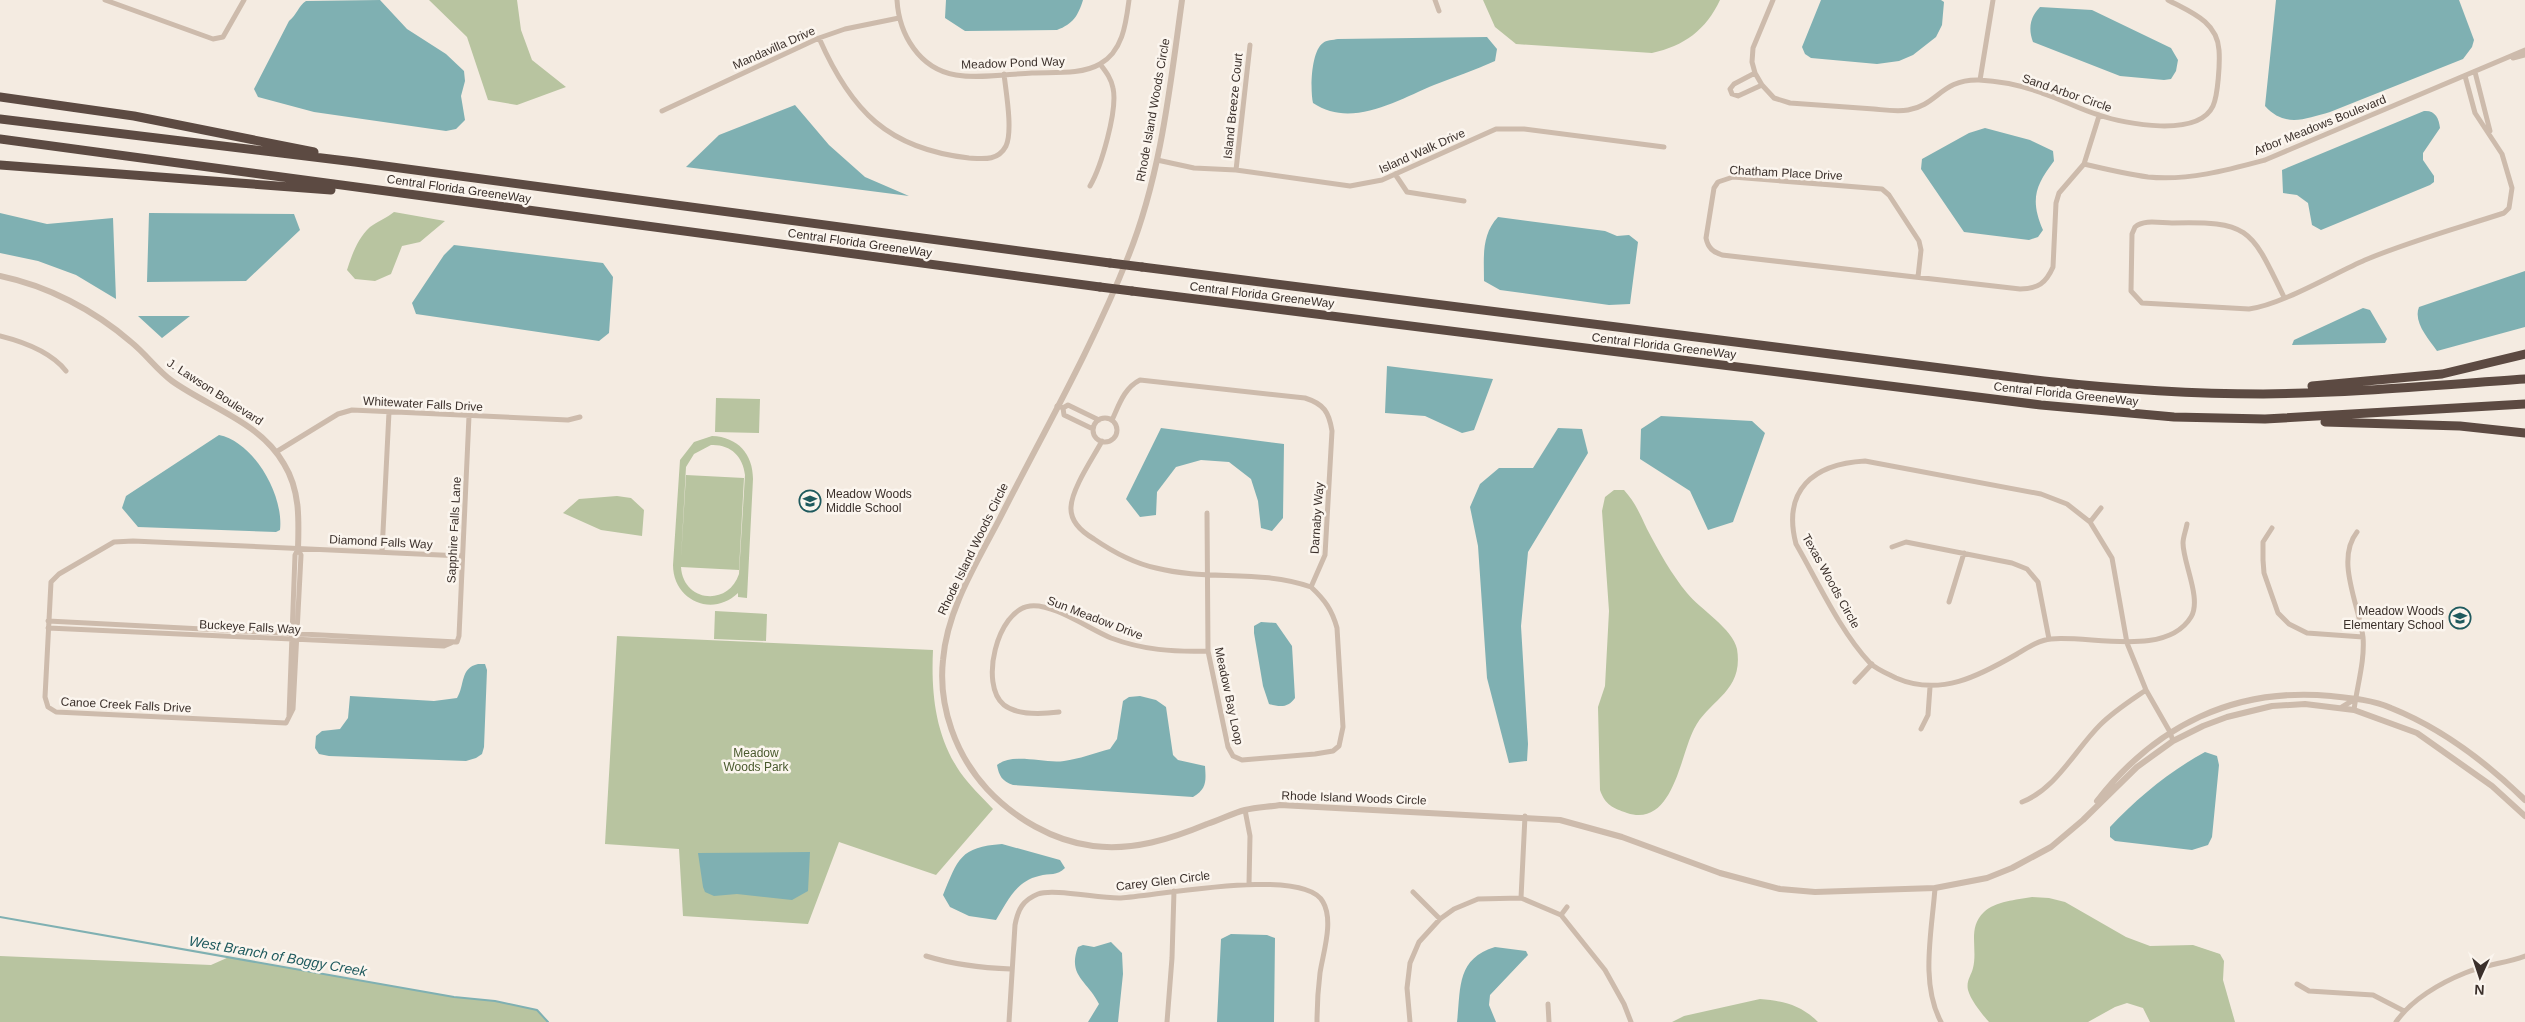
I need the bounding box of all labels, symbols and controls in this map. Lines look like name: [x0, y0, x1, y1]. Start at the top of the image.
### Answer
street label: Mandavilla Drive: [731, 23, 818, 72]
street label: Rhode Island Woods Circle: [1134, 37, 1173, 183]
street label: Island Breeze Court: [1220, 52, 1246, 159]
street label: Meadow Pond Way: [961, 54, 1065, 72]
street label: Sand Arbor Circle: [2020, 71, 2114, 115]
street label: Arbor Meadows Boulevard: [2252, 92, 2388, 158]
street label: Island Walk Drive: [1377, 126, 1468, 176]
street label: Chatham Place Drive: [1729, 163, 1843, 183]
street label: Central Florida GreeneWay: [386, 172, 532, 206]
street label: Central Florida GreeneWay: [787, 226, 933, 260]
street label: Central Florida GreeneWay: [1189, 279, 1335, 311]
street label: Central Florida GreeneWay: [1591, 330, 1737, 362]
street label: J. Lawson Boulevard: [164, 356, 266, 428]
street label: Central Florida GreeneWay: [1993, 379, 2139, 409]
street label: Whitewater Falls Drive: [363, 394, 484, 414]
street label: Sapphire Falls Lane: [444, 476, 464, 584]
street label: Rhode Island Woods Circle: [935, 480, 1011, 617]
street label: Darnaby Way: [1307, 481, 1327, 555]
place label: Meadow Woods Middle School: [826, 487, 912, 515]
school or university icon: Meadow Woods Middle School: [798, 489, 822, 513]
street label: Texas Woods Circle: [1799, 531, 1863, 631]
street label: Diamond Falls Way: [329, 532, 433, 552]
street label: Sun Meadow Drive: [1045, 593, 1145, 643]
place label: Meadow Woods Elementary School: [2343, 604, 2444, 632]
school or university icon: Meadow Woods Elementary School: [2448, 606, 2472, 630]
street label: Buckeye Falls Way: [199, 617, 301, 637]
street label: Meadow Bay Loop: [1212, 646, 1246, 746]
street label: Canoe Creek Falls Drive: [60, 695, 192, 715]
park label: Meadow Woods Park: [723, 746, 790, 774]
street label: Rhode Island Woods Circle: [1281, 788, 1427, 808]
street label: Carey Glen Circle: [1115, 868, 1211, 894]
water label: West Branch of Boggy Creek: [188, 932, 369, 980]
north arrow: [2455, 952, 2505, 1002]
text: N: [2474, 982, 2485, 998]

